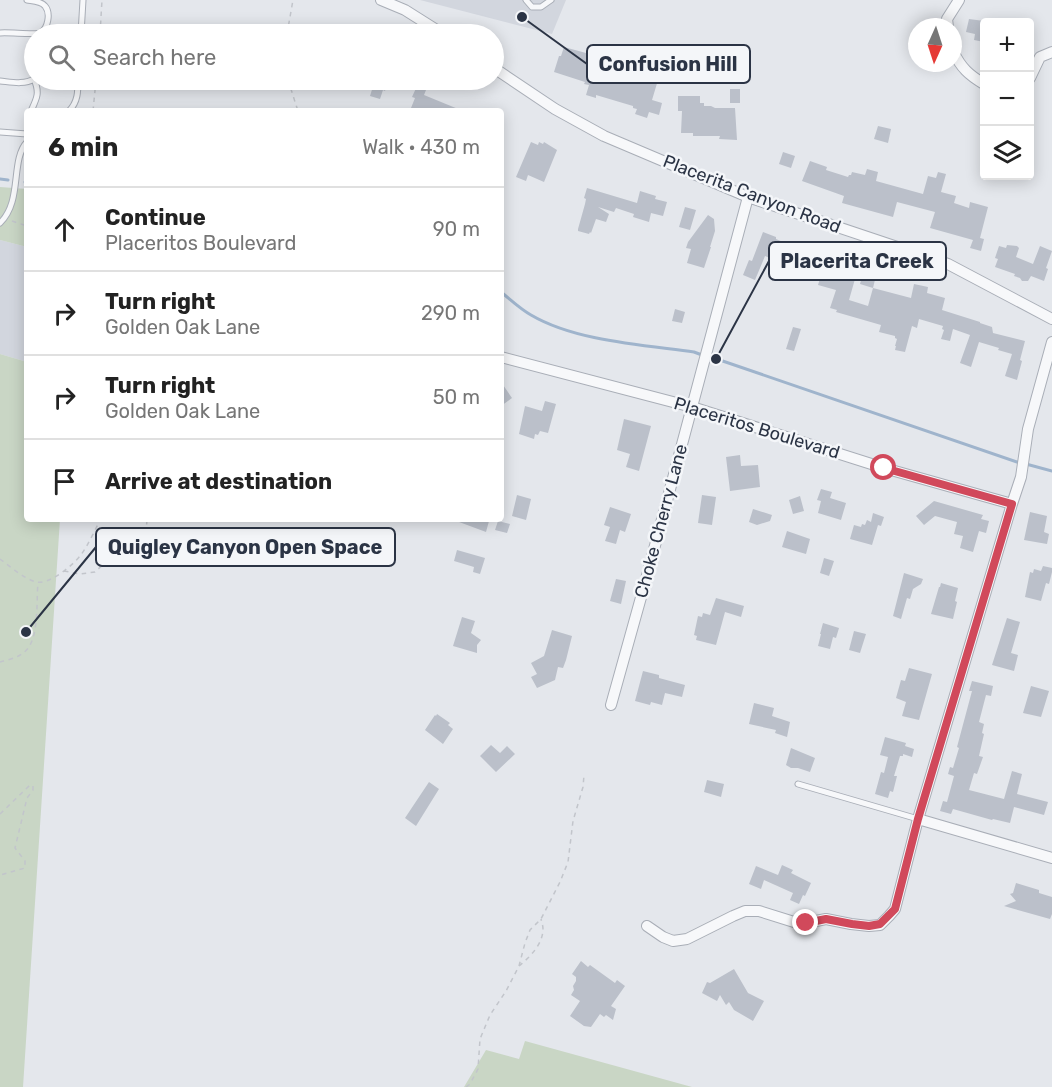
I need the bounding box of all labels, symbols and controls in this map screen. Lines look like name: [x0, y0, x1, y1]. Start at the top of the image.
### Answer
north arrow: [908, 18, 962, 72]
map controls: [980, 18, 1034, 180]
button: +: [980, 18, 1034, 72]
search box: [24, 24, 504, 90]
icon: search: [45, 41, 78, 74]
text: Search here: [93, 44, 216, 71]
callout: Confusion Hill: [587, 45, 750, 83]
text: Confusion Hill: [599, 52, 737, 76]
button: −: [980, 72, 1034, 126]
button: layers: [980, 126, 1034, 180]
text: 6 min: [48, 132, 118, 163]
text: Walk · 430 m: [362, 135, 480, 159]
street label: Placerita Canyon Road: [660, 150, 844, 238]
text: Continue: [105, 204, 206, 231]
icon: ahead: [48, 213, 81, 246]
text: 90 m: [433, 217, 480, 241]
text: Placeritos Boulevard: [105, 231, 296, 255]
callout: Placerita Creek: [769, 242, 946, 280]
text: Placerita Creek: [780, 249, 934, 273]
text: Turn right: [105, 288, 215, 315]
icon: right: [48, 297, 81, 330]
text: 290 m: [421, 301, 480, 325]
text: Golden Oak Lane: [105, 315, 260, 339]
text: Turn right: [105, 372, 215, 399]
icon: right: [48, 381, 81, 414]
text: 50 m: [433, 385, 480, 409]
street label: Placeritos Boulevard: [671, 392, 843, 464]
text: Golden Oak Lane: [105, 399, 260, 423]
street label: Choke Cherry Lane: [630, 442, 692, 600]
route start: [870, 454, 896, 480]
icon: arrive: [48, 465, 81, 498]
text: Arrive at destination: [105, 468, 332, 495]
callout: Quigley Canyon Open Space: [96, 528, 395, 566]
text: Quigley Canyon Open Space: [108, 535, 382, 559]
route end: [792, 909, 818, 935]

